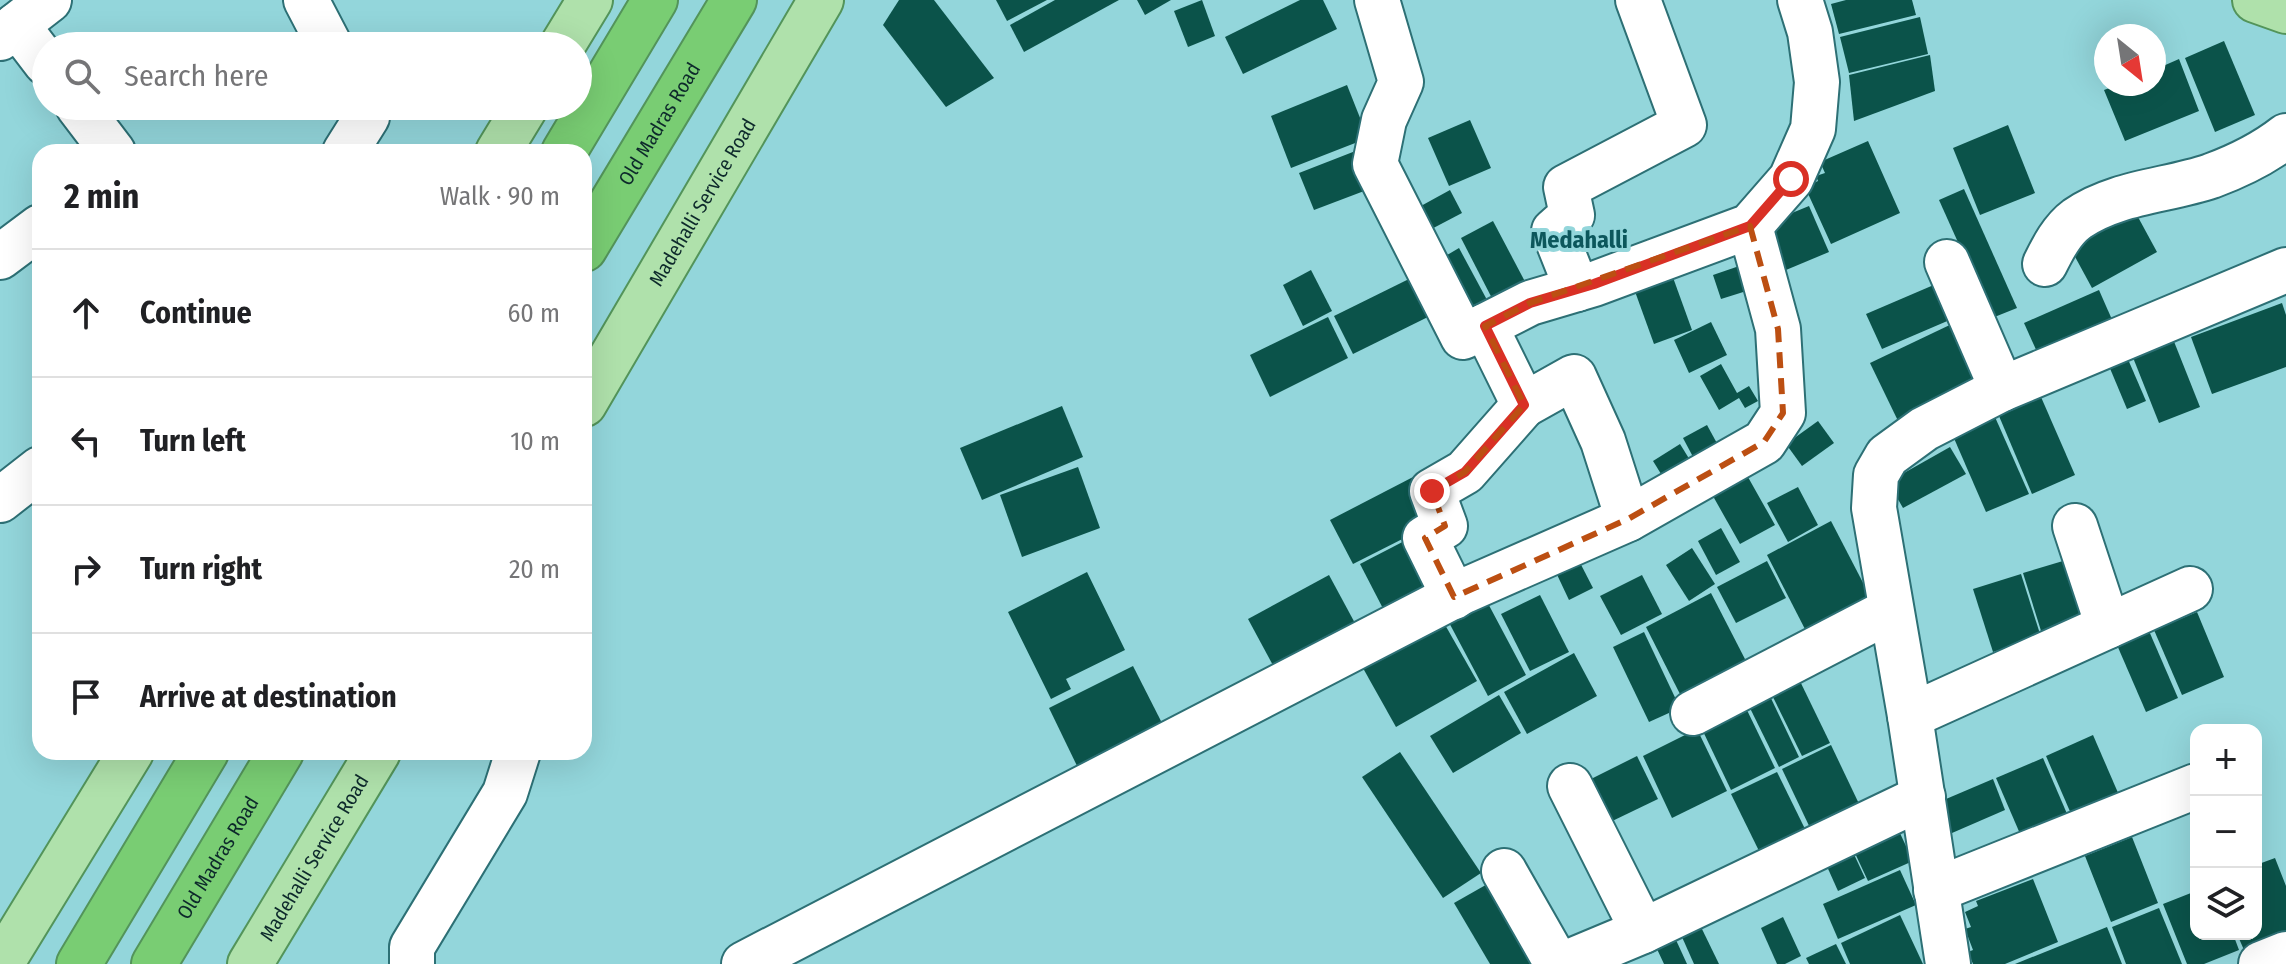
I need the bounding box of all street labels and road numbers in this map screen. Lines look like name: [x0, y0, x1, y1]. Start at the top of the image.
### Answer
street label: Old Madras Road: [613, 58, 705, 190]
street label: Madehalli Service Road: [644, 114, 761, 290]
street label: Madehalli Service Road: [255, 770, 374, 945]
street label: Old Madras Road: [172, 792, 264, 923]

